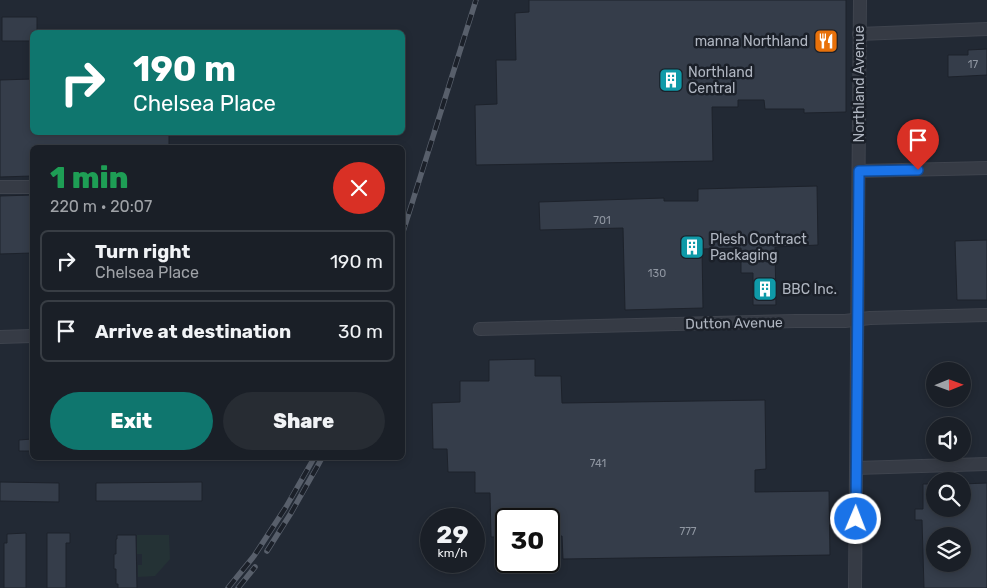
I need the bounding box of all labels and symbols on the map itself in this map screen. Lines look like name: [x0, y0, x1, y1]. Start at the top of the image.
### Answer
street label: Northland Avenue: [851, 25, 868, 143]
restaurant icon: manna Northland: [813, 28, 839, 54]
place label: manna Northland: [695, 33, 808, 50]
house number: 17: [968, 58, 979, 71]
place label: Northland Central: [688, 64, 753, 97]
building icon: Northland Central: [658, 67, 684, 93]
pin: [897, 119, 939, 170]
house number: 701: [593, 214, 611, 227]
place label: Plesh Contract Packaging: [710, 231, 807, 264]
building icon: Plesh Contract Packaging: [679, 234, 705, 260]
house number: 130: [648, 267, 666, 280]
building icon: BBC Inc.: [752, 276, 778, 302]
place label: BBC Inc.: [782, 281, 837, 298]
street label: Dutton Avenue: [685, 314, 783, 333]
north arrow: [926, 362, 971, 408]
house number: 741: [590, 457, 606, 470]
position arrow: [829, 492, 881, 544]
speed limit sign: 30: [495, 508, 560, 573]
house number: 777: [680, 525, 697, 538]

